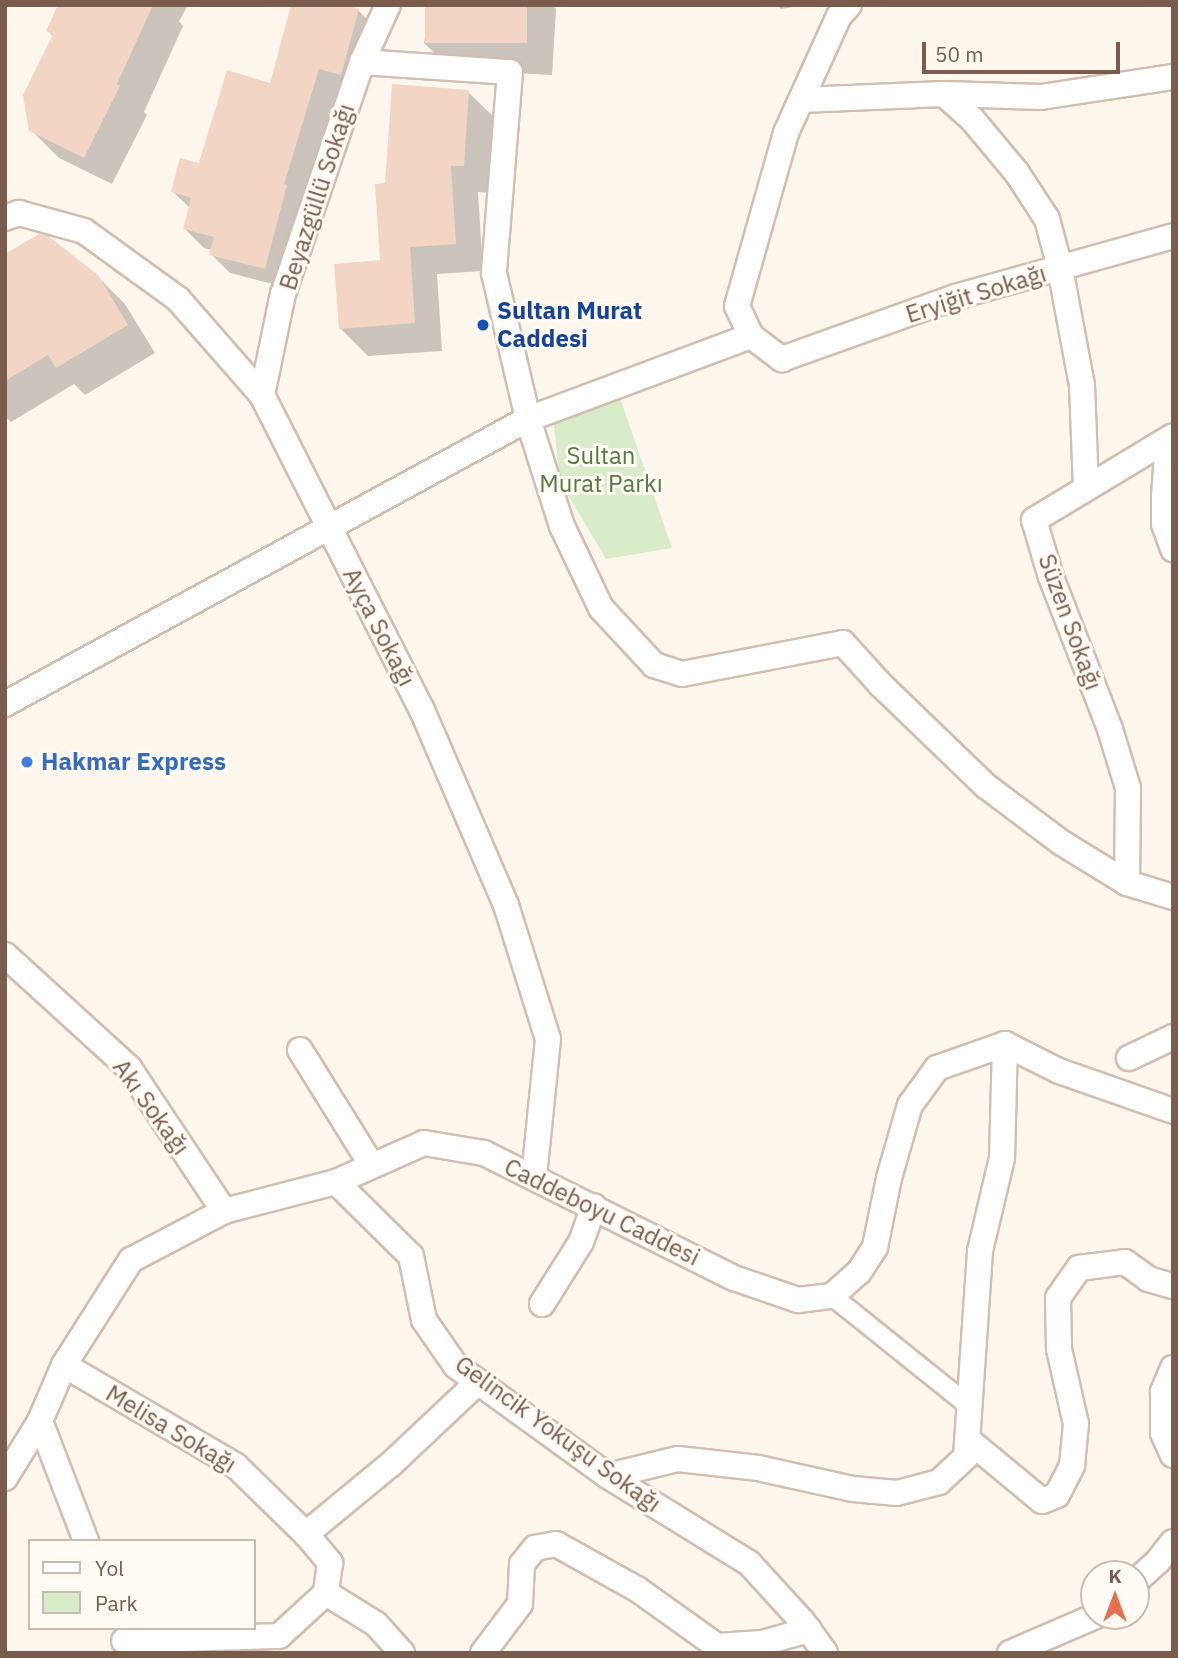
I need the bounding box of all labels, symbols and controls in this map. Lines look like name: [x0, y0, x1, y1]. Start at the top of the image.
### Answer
scale bar: [926, 28, 1124, 72]
text: 50 m: [935, 40, 984, 68]
street label: Beyazgüllü Sokağı: [273, 100, 361, 294]
street label: Eryiğit Sokağı: [902, 259, 1050, 329]
place label: Sultan Murat Caddesi: [497, 297, 642, 353]
marker: Sultan Murat Caddesi: [475, 317, 491, 333]
park label: Sultan Murat Parkı: [539, 442, 663, 498]
street label: Süzen Sokağı: [1032, 550, 1108, 694]
street label: Ayça Sokağı: [337, 563, 421, 691]
place label: Hakmar Express: [41, 748, 226, 776]
marker: Hakmar Express: [19, 754, 35, 770]
street label: Akı Sokağı: [107, 1054, 195, 1160]
street label: Caddeboyu Caddesi: [500, 1152, 704, 1272]
street label: Gelincik Yokuşu Sokağı: [449, 1350, 667, 1518]
street label: Melisa Sokağı: [101, 1379, 241, 1479]
legend: [28, 1539, 256, 1630]
text: Yol: [95, 1554, 124, 1582]
north arrow: [1080, 1560, 1150, 1630]
text: K: [1108, 1564, 1122, 1588]
text: Park: [95, 1589, 138, 1617]

